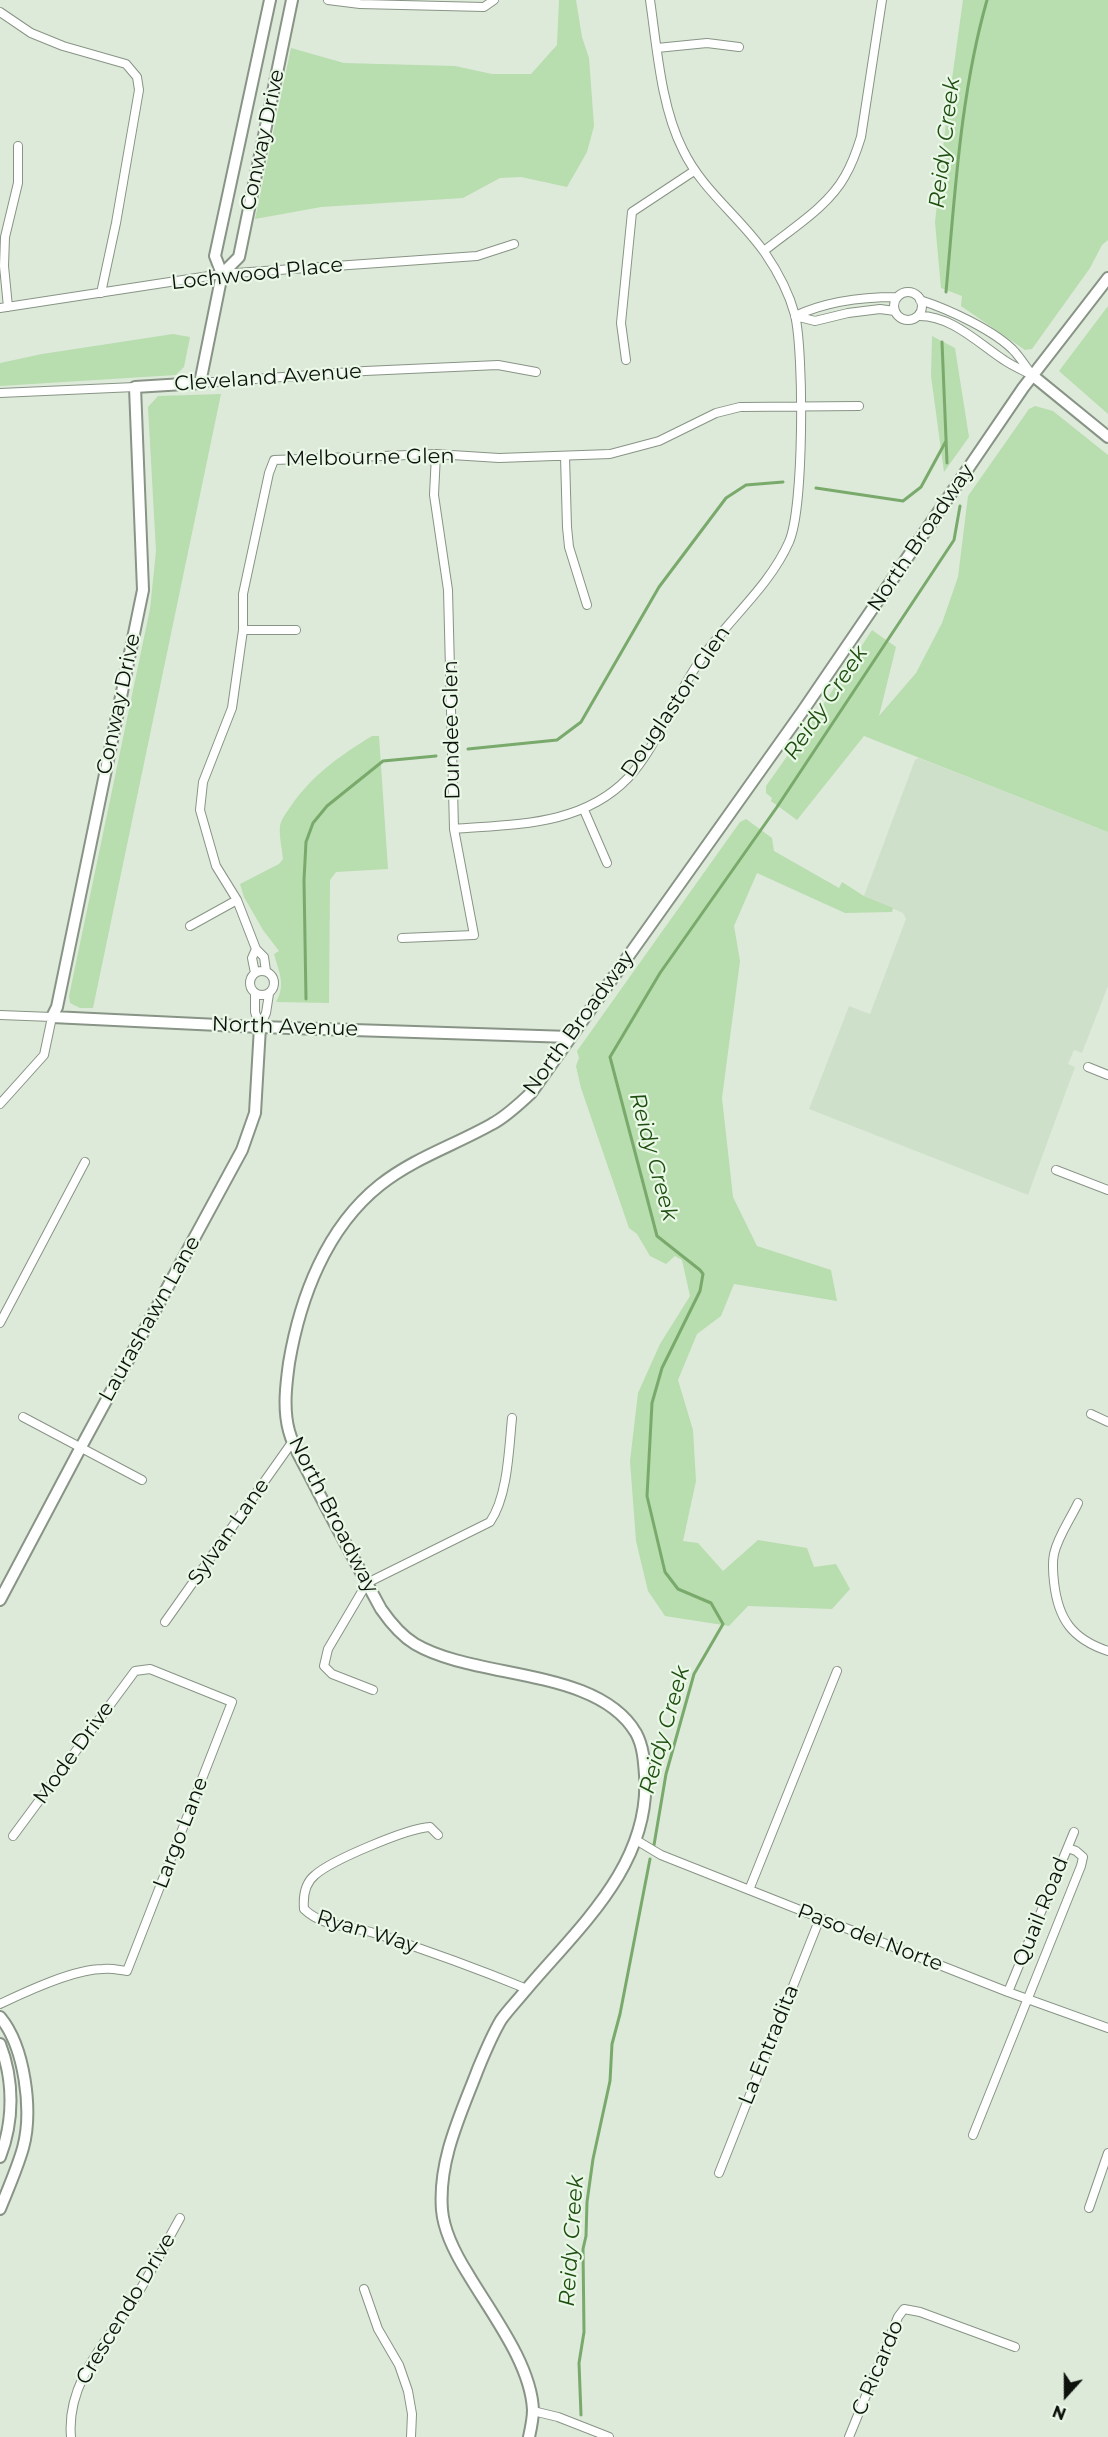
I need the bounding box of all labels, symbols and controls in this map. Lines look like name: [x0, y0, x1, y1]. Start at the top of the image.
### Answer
street label: Conway Drive: [236, 67, 290, 213]
water label: Reidy Creek: [924, 76, 966, 210]
street label: Lochwood Place: [170, 252, 344, 296]
street label: Cleveland Avenue: [173, 359, 363, 397]
street label: Melbourne Glen: [285, 444, 455, 472]
street label: North Broadway: [862, 460, 980, 616]
street label: Douglaston Glen: [616, 622, 736, 782]
street label: Conway Drive: [92, 631, 146, 777]
water label: Reidy Creek: [778, 641, 874, 765]
street label: Dundee Glen: [438, 660, 466, 800]
street label: North Broadway: [518, 946, 640, 1100]
street label: North Avenue: [211, 1012, 359, 1042]
water label: Reidy Creek: [623, 1090, 683, 1224]
street label: Laurashawn Lane: [94, 1232, 206, 1406]
street label: North Broadway: [283, 1433, 383, 1597]
street label: Sylvan Lane: [183, 1474, 275, 1590]
water label: Reidy Creek: [634, 1663, 696, 1797]
street label: Mode Drive: [28, 1697, 120, 1809]
street label: Largo Lane: [148, 1774, 214, 1892]
street label: Quail Road: [1008, 1854, 1074, 1970]
street label: Paso del Norte: [794, 1899, 946, 1977]
street label: Ryan Way: [314, 1905, 420, 1959]
street label: La Entradita: [733, 1981, 805, 2109]
water label: Reidy Creek: [554, 2174, 590, 2308]
street label: Crescendo Drive: [71, 2229, 181, 2389]
street label: C Ricardo: [847, 2317, 909, 2419]
north arrow: [1036, 2365, 1096, 2425]
text: N: [1050, 2401, 1069, 2423]

